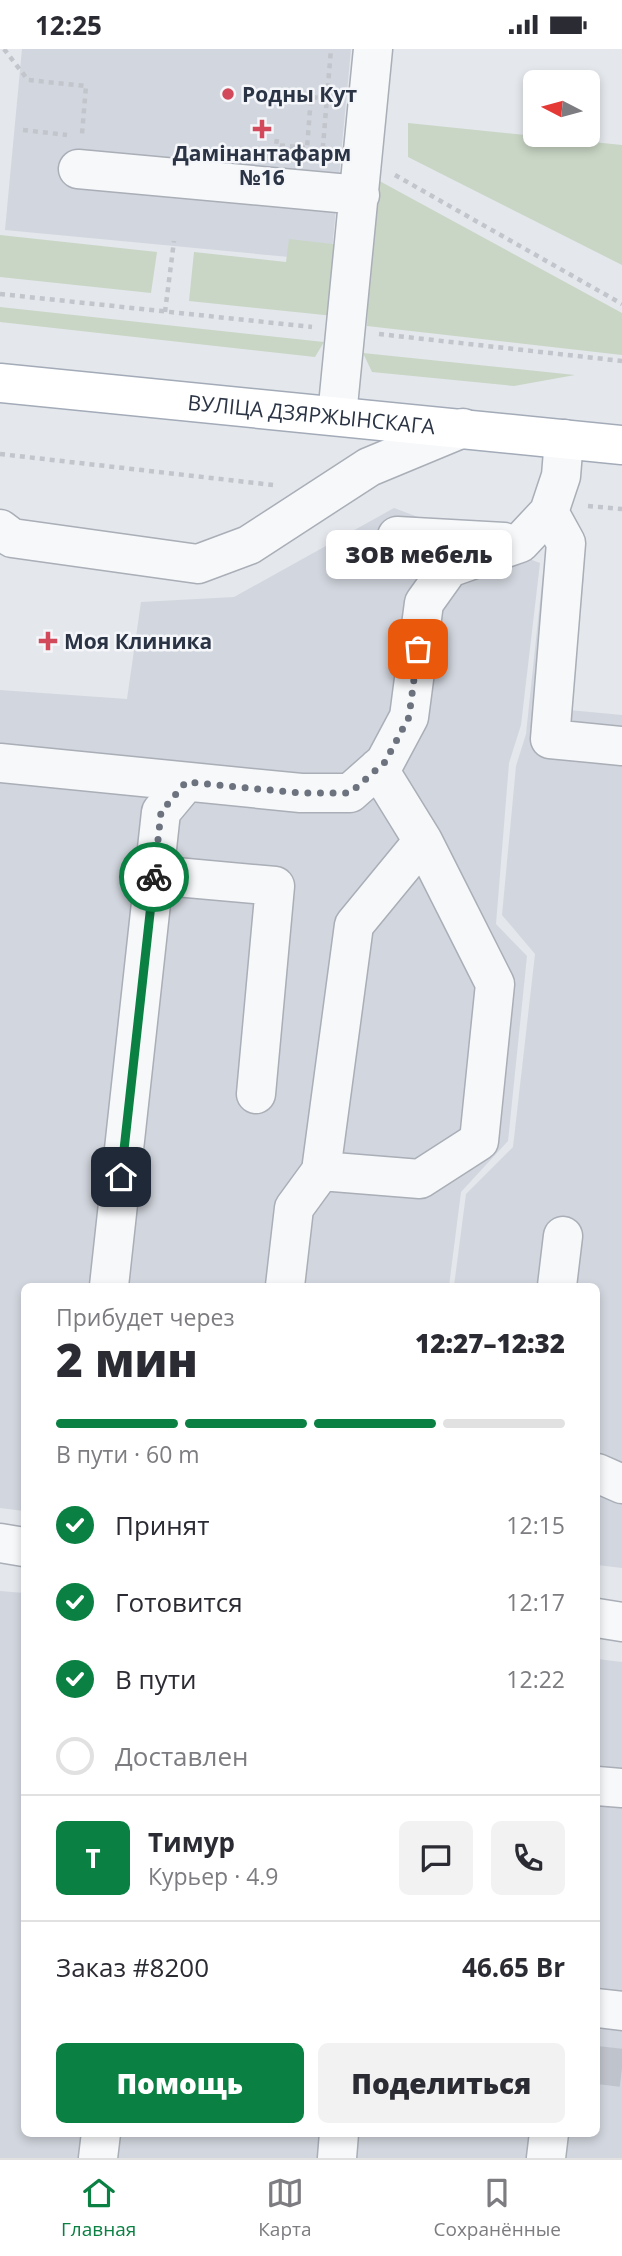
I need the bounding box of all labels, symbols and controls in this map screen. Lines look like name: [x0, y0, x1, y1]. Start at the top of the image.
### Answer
text: 12:25: [35, 7, 102, 43]
north arrow: [523, 70, 600, 147]
map controls: [523, 70, 600, 147]
place label: Родны Кут: [242, 80, 357, 108]
marker: Родны Кут: [220, 86, 236, 102]
marker: Дамінантафарм №16: [254, 121, 270, 137]
place label: Дамінантафарм №16: [173, 139, 351, 191]
street label: ВУЛІЦА ДЗЯРЖЫНСКАГА: [186, 388, 437, 440]
callout: ЗОВ мебель: [325, 530, 511, 579]
text: ЗОВ мебель: [345, 538, 493, 570]
pin: [388, 619, 448, 679]
place label: Моя Клиника: [64, 627, 212, 655]
icon: bag: [399, 630, 437, 668]
marker: Моя Клиника: [38, 631, 58, 651]
courier: [119, 842, 189, 912]
icon: bike: [135, 858, 173, 896]
pin: [91, 1147, 151, 1207]
icon: home: [102, 1158, 140, 1196]
text: Прибудет через: [56, 1301, 235, 1333]
text: 12:27–12:32: [415, 1325, 565, 1361]
text: 2 мин: [56, 1328, 198, 1390]
text: В пути · 60 m: [56, 1438, 200, 1470]
icon: check: [56, 1506, 94, 1544]
text: Принят: [115, 1507, 209, 1543]
text: 12:15: [506, 1509, 565, 1541]
icon: check: [56, 1583, 94, 1621]
text: Готовится: [115, 1584, 243, 1620]
text: 12:17: [506, 1586, 565, 1618]
icon: check: [56, 1660, 94, 1698]
text: В пути: [115, 1661, 196, 1697]
text: 12:22: [506, 1663, 565, 1695]
text: Доставлен: [115, 1738, 248, 1774]
button: chat: [399, 1821, 473, 1895]
button: phone: [491, 1821, 565, 1895]
text: Тимур: [148, 1824, 235, 1860]
text: Т: [85, 1840, 101, 1876]
text: Курьер · 4.9: [148, 1860, 279, 1892]
text: Заказ #8200: [56, 1949, 209, 1985]
text: 46.65 Br: [462, 1949, 565, 1985]
button: Помощь: [56, 2043, 304, 2123]
button: Поделиться: [318, 2043, 565, 2123]
tab: Главная: [61, 2174, 136, 2242]
tab: Карта: [258, 2174, 312, 2242]
tab: Сохранённые: [433, 2174, 561, 2242]

